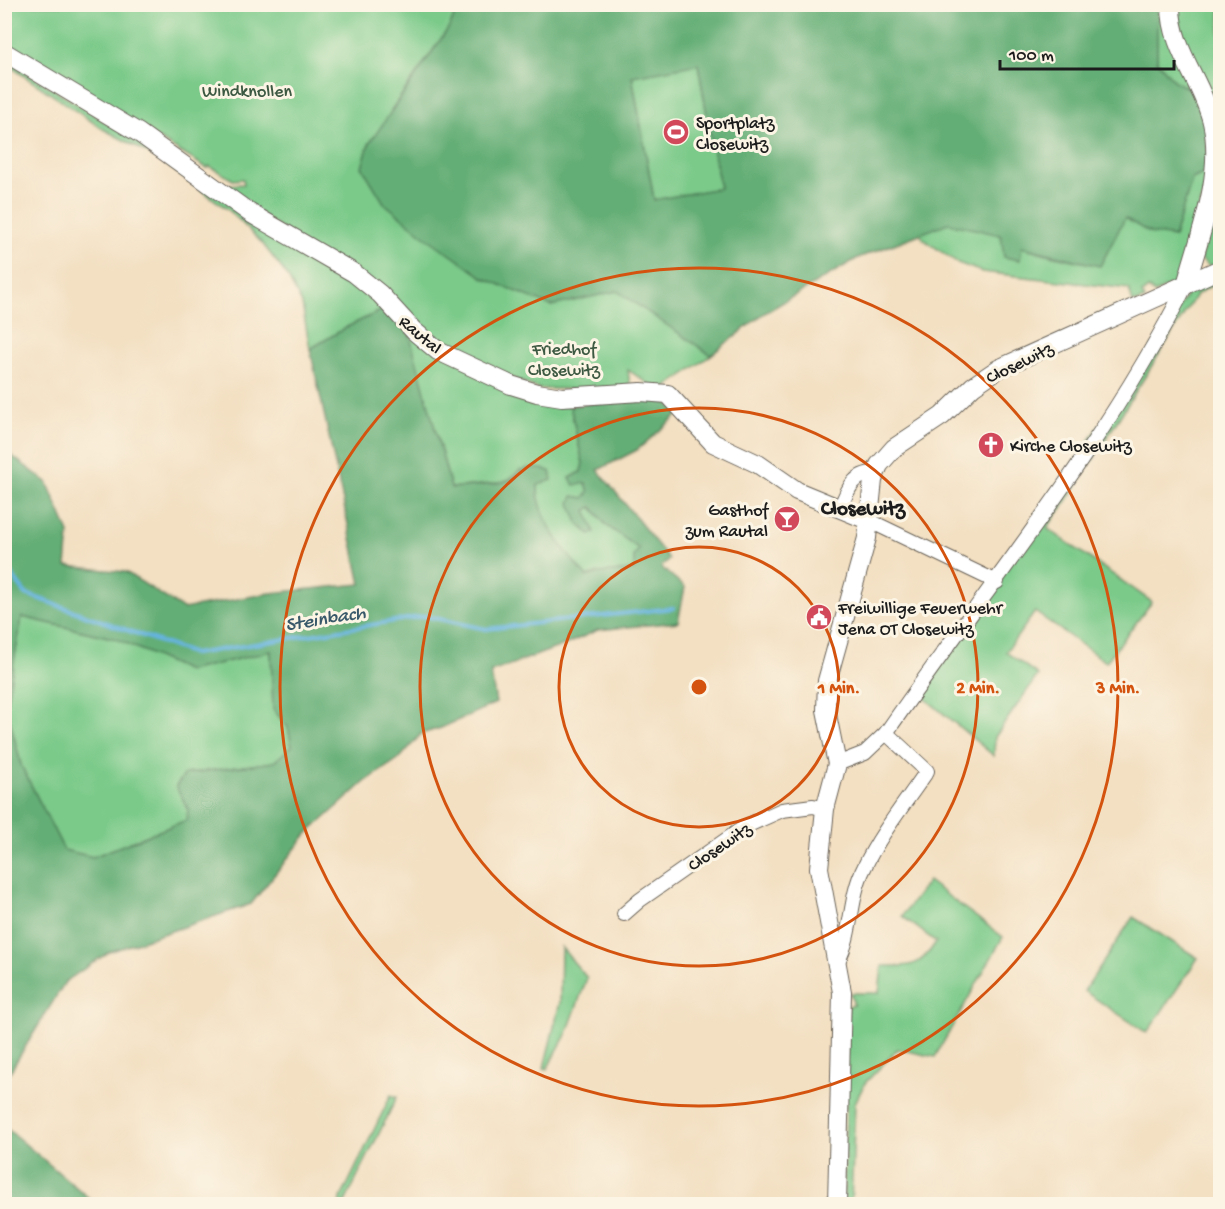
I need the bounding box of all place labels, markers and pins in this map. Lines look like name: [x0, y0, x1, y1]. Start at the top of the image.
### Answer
place label: Sportplatz Closewitz: [696, 114, 775, 156]
sports icon: Sportplatz Closewitz: [661, 117, 691, 147]
church icon: Kirche Closewitz: [976, 430, 1006, 460]
place label: Kirche Closewitz: [1010, 437, 1133, 458]
place label: Gasthof zum Rautal: [685, 501, 769, 543]
bar icon: Gasthof zum Rautal: [772, 504, 802, 534]
place label: Freiwillige Feuerwehr Jena OT Closewitz: [837, 599, 1004, 641]
public building icon: Freiwillige Feuerwehr Jena OT Closewitz: [804, 602, 834, 632]
centre of rings: [689, 677, 709, 697]

